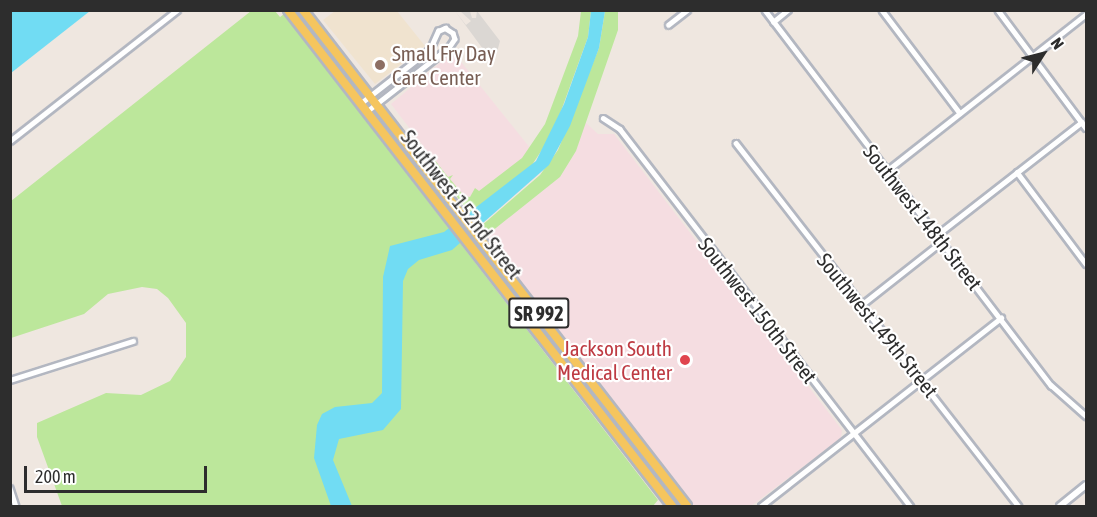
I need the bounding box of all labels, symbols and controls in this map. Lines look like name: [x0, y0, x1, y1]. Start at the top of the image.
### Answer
north arrow: [1013, 24, 1073, 84]
text: N: [1047, 34, 1068, 53]
place label: Small Fry Day Care Center: [392, 40, 496, 90]
marker: Small Fry Day Care Center: [373, 58, 387, 72]
street label: Southwest 152nd Street: [396, 125, 528, 283]
street label: Southwest 148th Street: [858, 139, 988, 295]
street label: Southwest 150th Street: [693, 232, 823, 388]
street label: Southwest 149th Street: [812, 248, 944, 402]
road number: SR 992: [508, 296, 570, 330]
place label: Jackson South Medical Center: [557, 335, 672, 385]
marker: Jackson South Medical Center: [676, 351, 694, 369]
scale bar: [27, 454, 210, 492]
text: 200 m: [35, 466, 76, 487]

